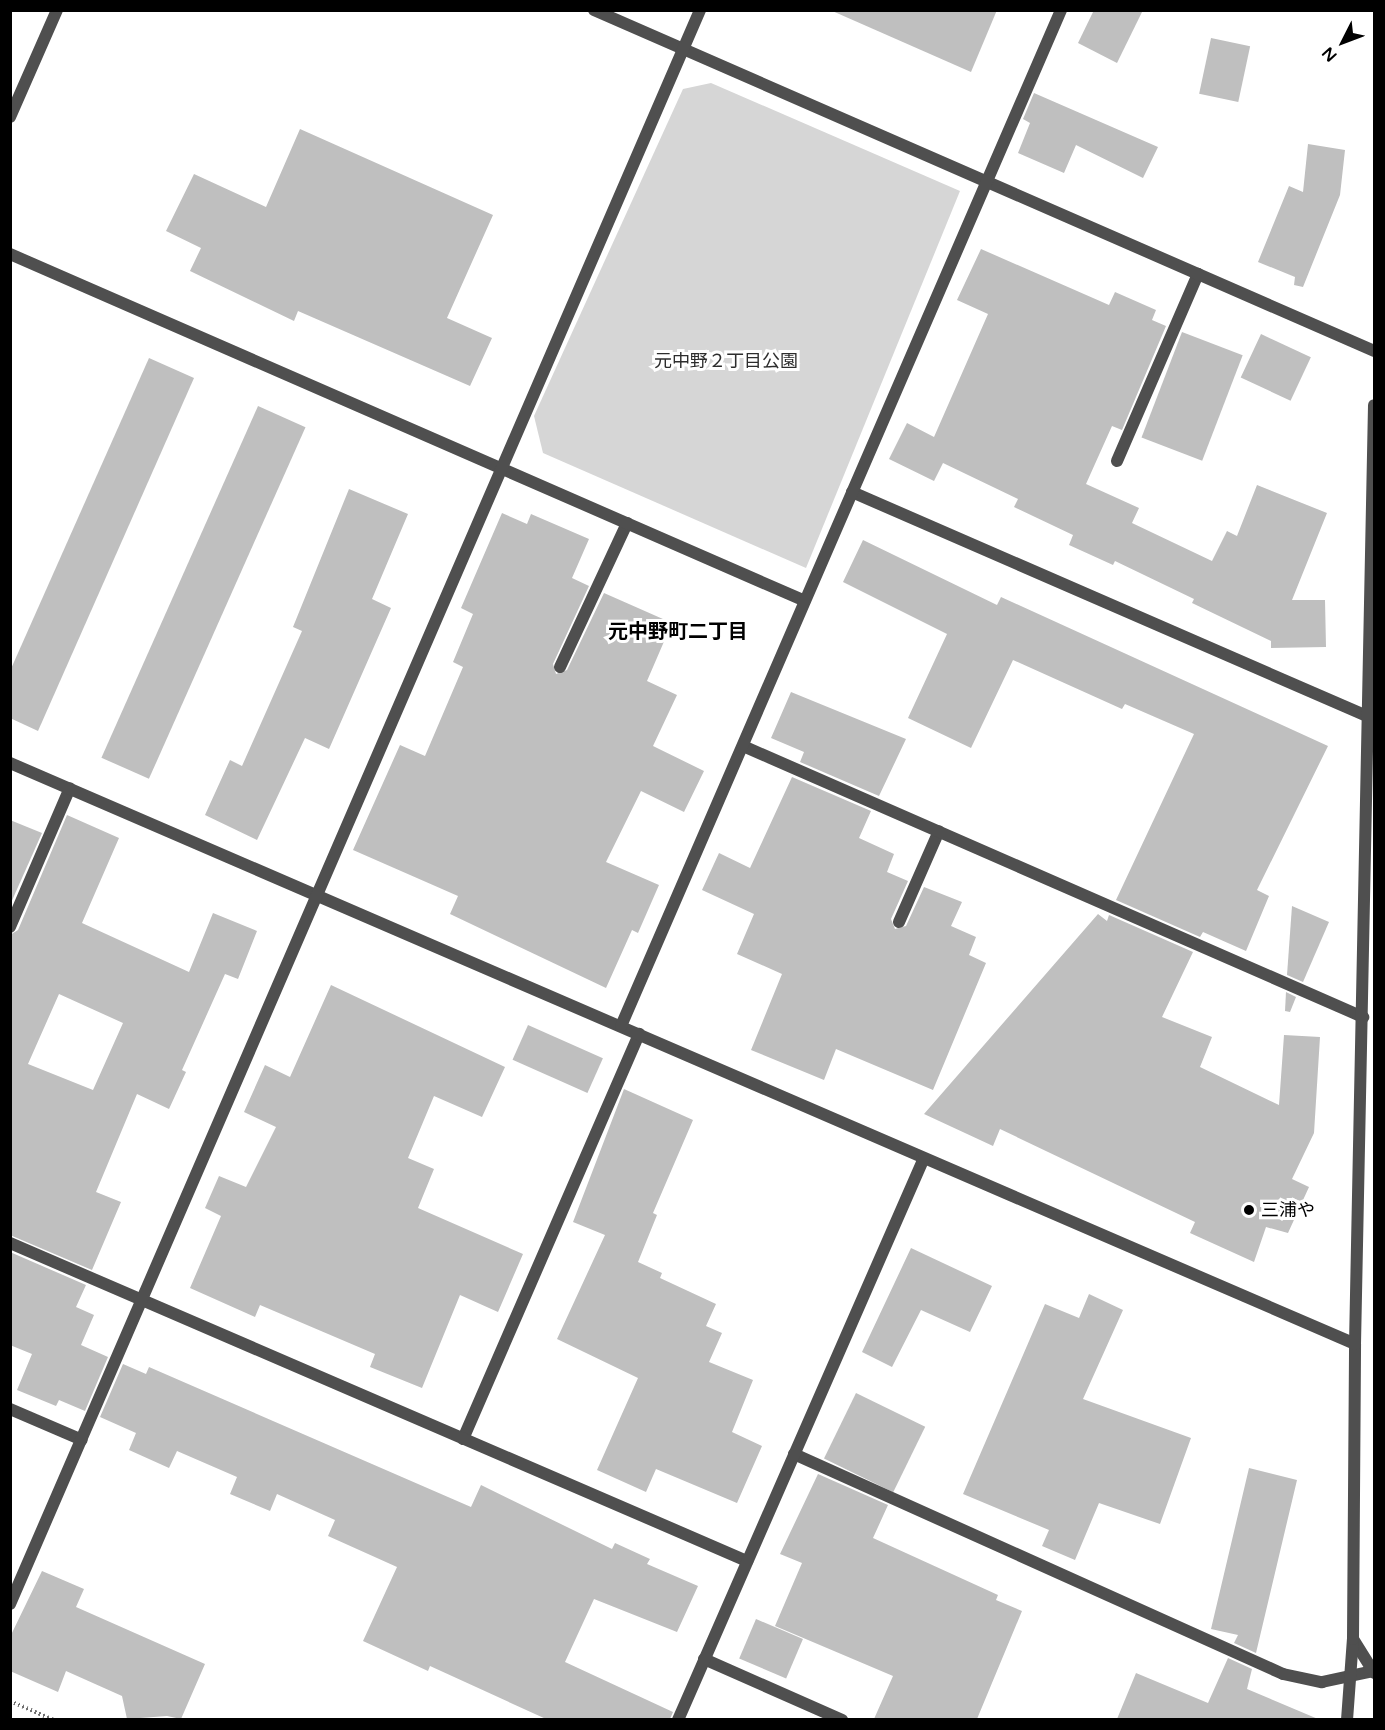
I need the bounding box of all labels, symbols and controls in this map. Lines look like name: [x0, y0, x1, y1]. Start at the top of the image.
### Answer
north arrow: [1313, 12, 1373, 72]
text: N: [1318, 43, 1341, 66]
park label: 元中野２丁目公園: [654, 350, 798, 372]
district label: 元中野町二丁目: [608, 620, 748, 644]
place label: 三浦や: [1261, 1199, 1315, 1221]
marker: 三浦や: [1242, 1203, 1256, 1217]

